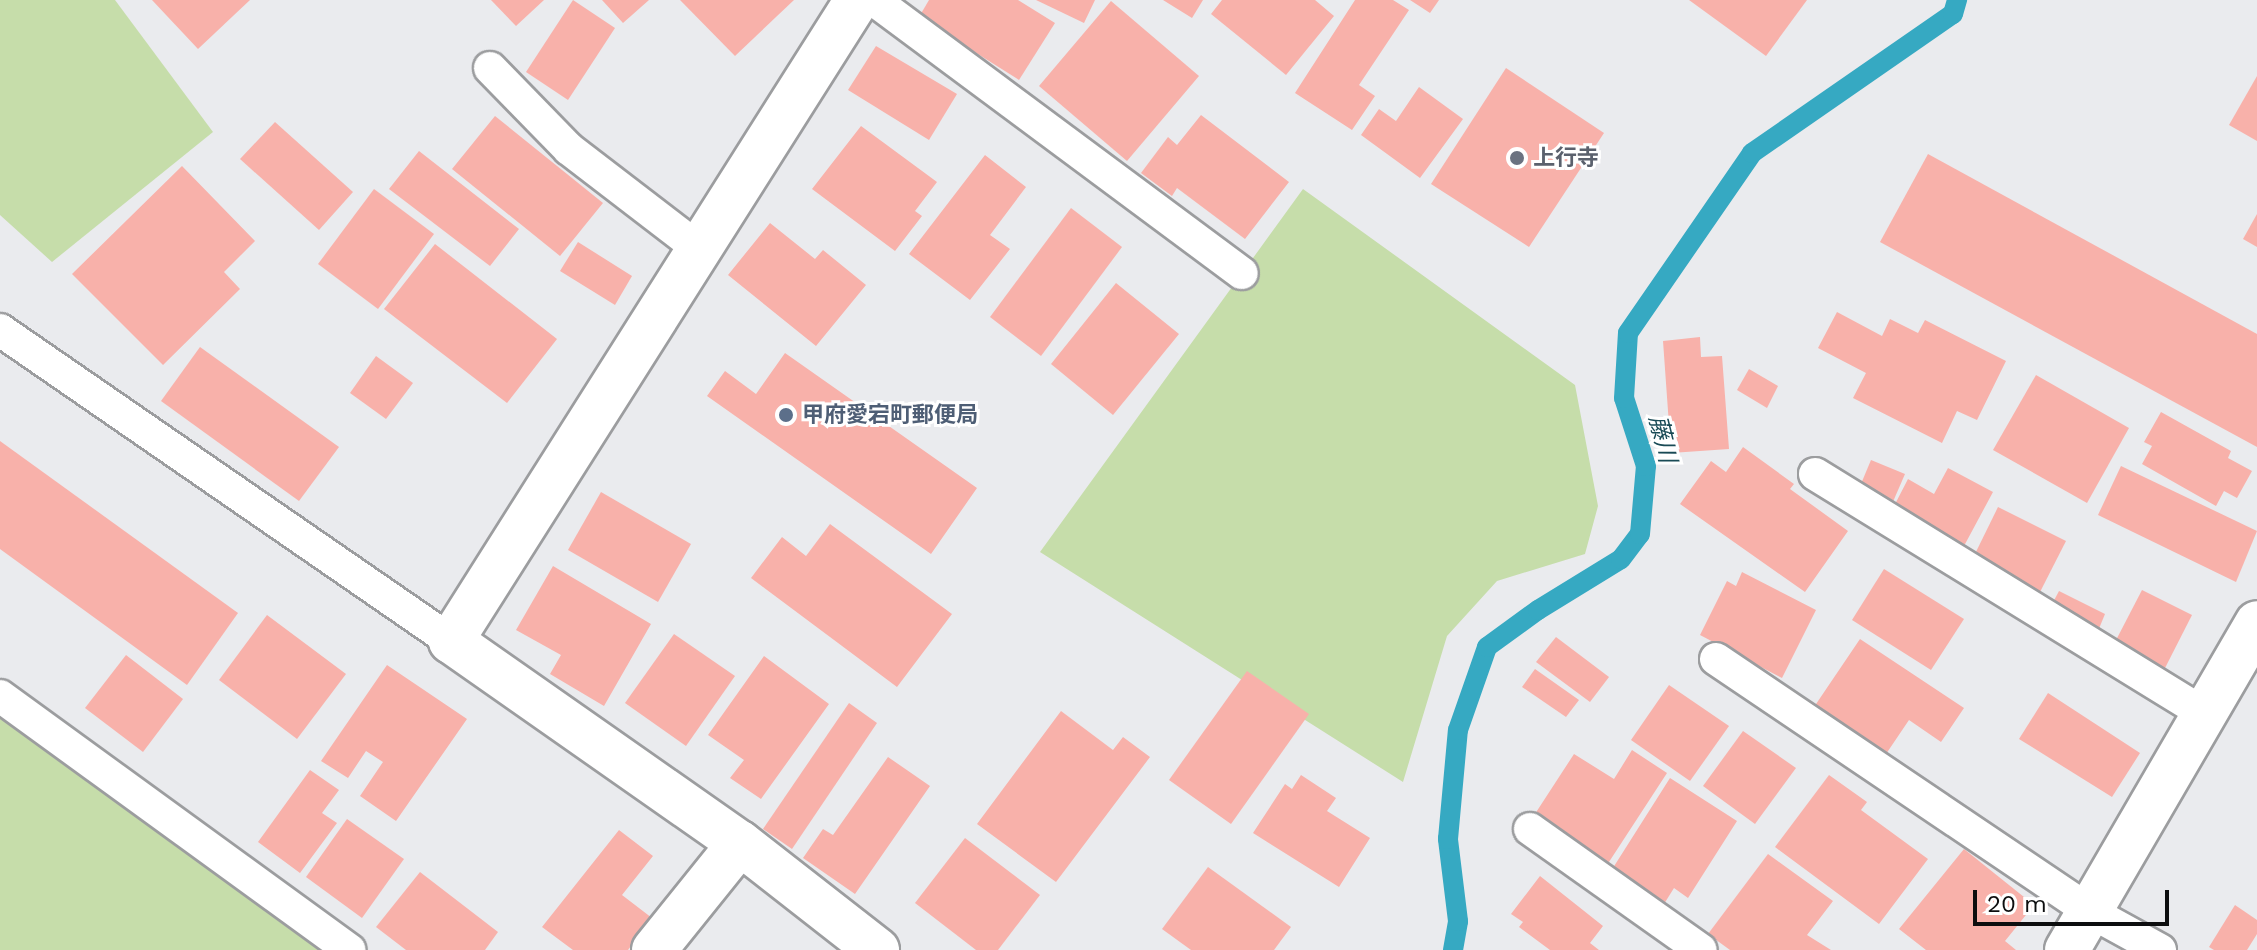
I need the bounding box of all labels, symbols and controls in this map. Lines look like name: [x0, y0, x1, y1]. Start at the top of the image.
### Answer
place label: 上行寺: [1533, 145, 1599, 171]
marker: 上行寺: [1508, 149, 1526, 167]
place label: 甲府愛宕町郵便局: [802, 402, 978, 428]
marker: 甲府愛宕町郵便局: [777, 406, 795, 424]
water label: 藤川: [1642, 412, 1682, 466]
scale bar: [1977, 874, 2173, 924]
text: 20 m: [1987, 890, 2047, 918]

